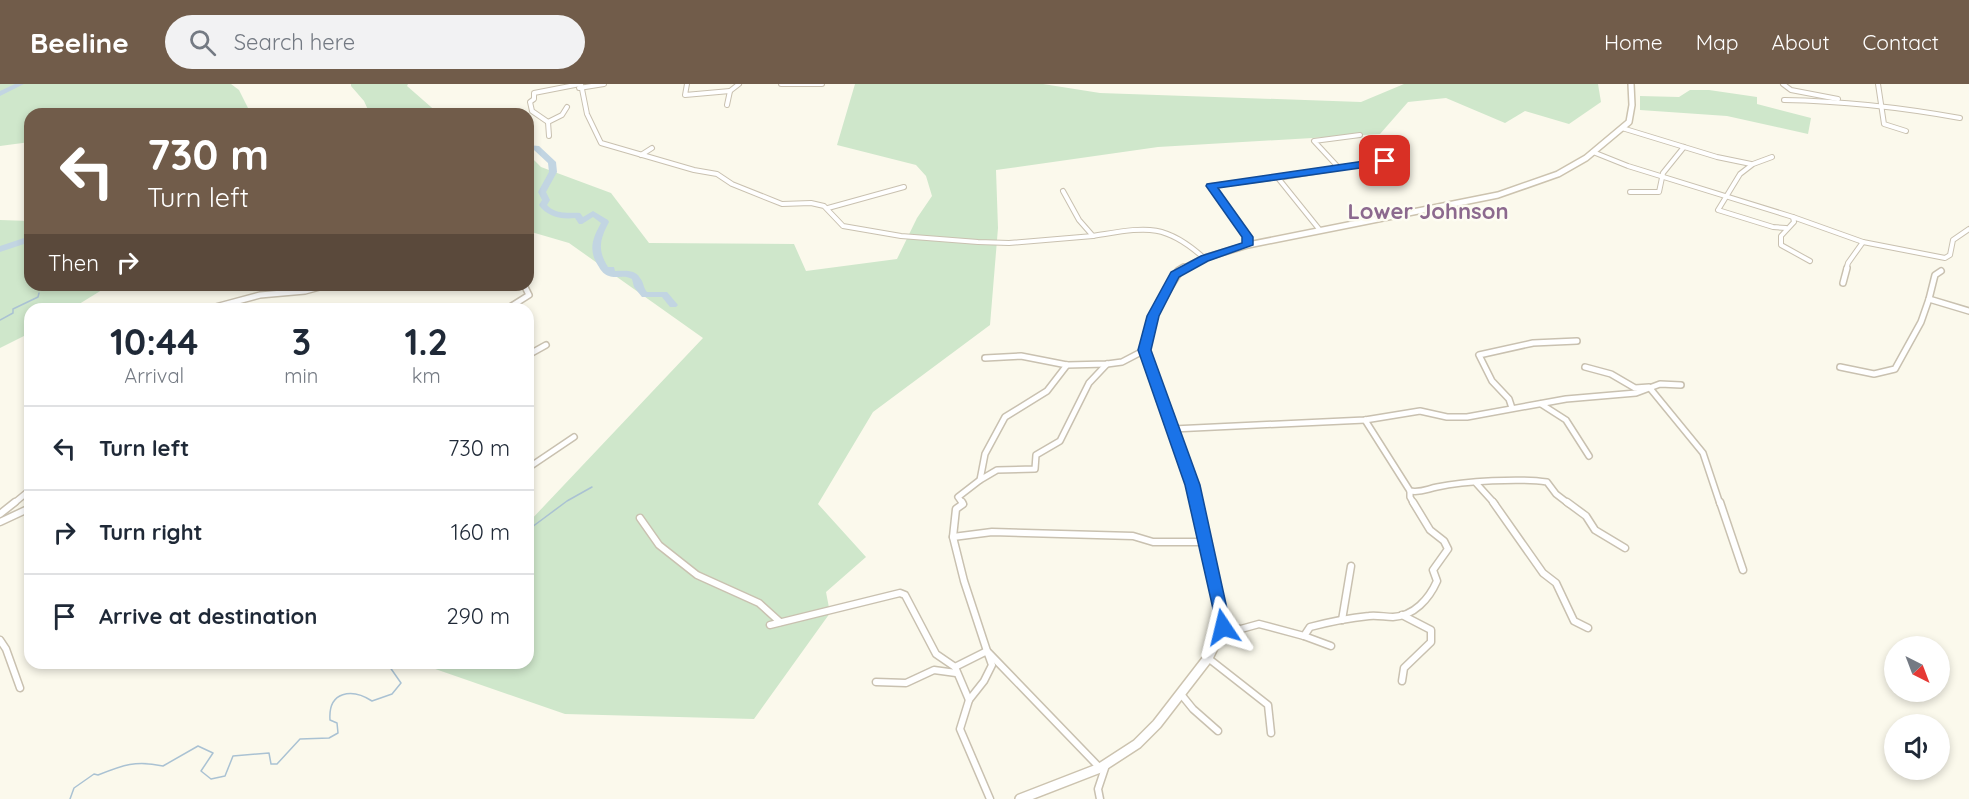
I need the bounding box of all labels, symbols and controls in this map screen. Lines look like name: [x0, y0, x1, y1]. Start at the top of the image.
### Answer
search box: [165, 15, 585, 69]
text: Beeline: [30, 25, 129, 60]
icon: search: [186, 26, 219, 59]
text: Search here: [234, 28, 355, 56]
text: Home: [1604, 29, 1663, 55]
text: Map: [1696, 29, 1739, 55]
text: About: [1772, 29, 1830, 55]
text: Contact: [1863, 29, 1939, 55]
text: 730 m: [147, 128, 269, 181]
icon: left: [48, 132, 126, 210]
pin: [1359, 135, 1410, 186]
icon: arrive: [1368, 144, 1401, 177]
text: Turn left: [147, 180, 249, 214]
district label: Lower Johnson: [1348, 197, 1509, 225]
icon: right: [111, 246, 144, 279]
text: Then: [48, 249, 99, 277]
text: 10:44: [110, 319, 198, 364]
text: 3: [292, 319, 311, 364]
text: 1.2: [404, 319, 448, 364]
text: Arrival: [124, 363, 184, 388]
text: min: [284, 363, 318, 388]
text: km: [412, 363, 441, 388]
icon: left: [48, 432, 81, 465]
text: Turn left: [99, 434, 189, 462]
text: 730 m: [448, 434, 510, 462]
icon: right: [48, 516, 81, 549]
text: Turn right: [99, 518, 203, 546]
text: 160 m: [451, 518, 510, 546]
position arrow: [1191, 595, 1255, 659]
icon: arrive: [48, 600, 81, 633]
text: Arrive at destination: [99, 602, 317, 630]
text: 290 m: [446, 602, 510, 630]
north arrow: [1884, 636, 1950, 702]
map controls: [1884, 636, 1950, 780]
button: sound: [1884, 714, 1950, 780]

